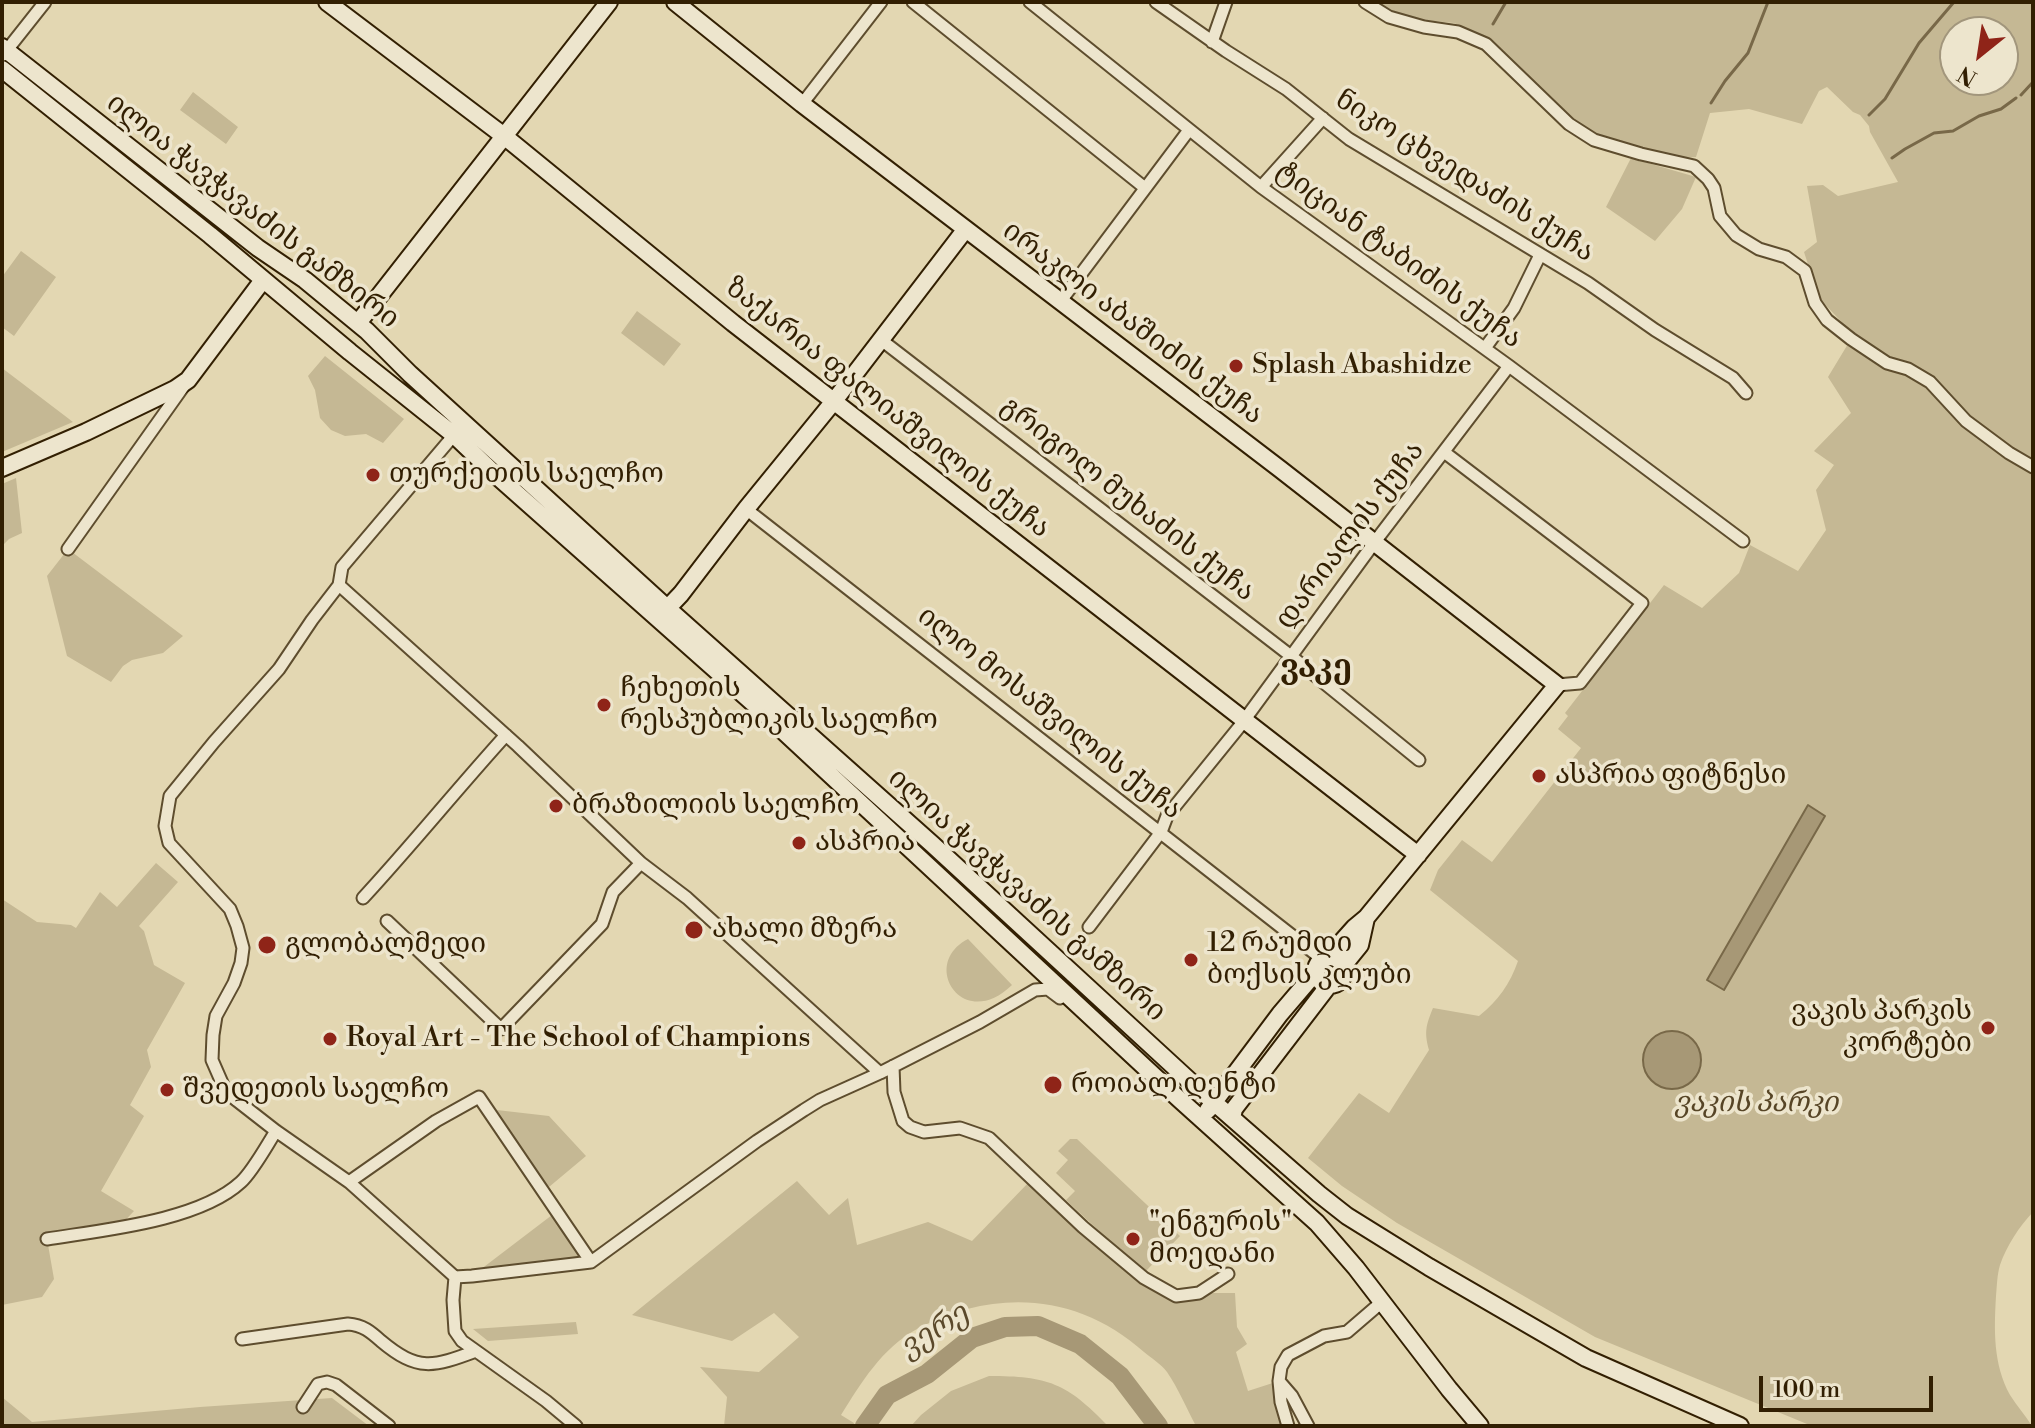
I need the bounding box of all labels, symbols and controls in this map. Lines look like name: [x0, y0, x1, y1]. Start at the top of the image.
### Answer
north arrow: [1939, 16, 2019, 96]
text: N: [1953, 59, 1982, 92]
street label: ნიკო ცხვედაძის ქუჩა: [1328, 83, 1600, 271]
street label: ილია ჭავჭავაძის გამზირი: [99, 87, 405, 337]
street label: ტიციან ტაბიძის ქუჩა: [1268, 155, 1528, 357]
street label: ირაკლი აბაშიძის ქუჩა: [995, 215, 1269, 433]
street label: ზაქარია ფალიაშვილის ქუჩა: [718, 272, 1056, 546]
place label: Splash Abashidze: [1252, 349, 1472, 383]
marker: Splash Abashidze: [1227, 357, 1245, 375]
street label: გრიგოლ მუხაძის ქუჩა: [993, 390, 1261, 610]
street label: დარიალის ქუჩა: [1270, 436, 1432, 636]
place label: თურქეთის საელჩო: [389, 458, 664, 492]
marker: თურქეთის საელჩო: [364, 466, 382, 484]
street label: ილო მოსაშვილის ქუჩა: [910, 600, 1188, 828]
district label: ვაკე: [1280, 650, 1352, 688]
place label: ჩეხეთის რესპუბლიკის საელჩო: [620, 672, 938, 738]
marker: ჩეხეთის რესპუბლიკის საელჩო: [595, 696, 613, 714]
place label: ასპრია ფიტნესი: [1555, 759, 1786, 793]
street label: ილია ჭავჭავაძის გამზირი: [880, 762, 1172, 1030]
marker: ასპრია ფიტნესი: [1530, 767, 1548, 785]
place label: ბრაზილიის საელჩო: [572, 789, 859, 823]
marker: ბრაზილიის საელჩო: [547, 797, 565, 815]
place label: ასპრია: [815, 826, 915, 860]
marker: ასპრია: [790, 834, 808, 852]
place label: ახალი მზერა: [712, 913, 897, 947]
marker: ახალი მზერა: [683, 919, 705, 941]
place label: 12 რაუმდი ბოქსის კლუბი: [1207, 927, 1412, 993]
place label: გლობალმედი: [285, 928, 486, 962]
marker: გლობალმედი: [256, 934, 278, 956]
marker: 12 რაუმდი ბოქსის კლუბი: [1182, 951, 1200, 969]
place label: ვაკის პარკის კორტები: [1791, 995, 1972, 1061]
marker: ვაკის პარკის კორტები: [1979, 1019, 1997, 1037]
place label: Royal Art - The School of Champions: [346, 1022, 810, 1056]
marker: Royal Art - The School of Champions: [321, 1030, 339, 1048]
place label: როიალ დენტი: [1071, 1068, 1276, 1102]
place label: შვედეთის საელჩო: [183, 1073, 449, 1107]
marker: როიალ დენტი: [1042, 1074, 1064, 1096]
marker: შვედეთის საელჩო: [158, 1081, 176, 1099]
park label: ვაკის პარკი: [1674, 1087, 1838, 1121]
place label: "ენგურის" მოედანი: [1149, 1206, 1292, 1272]
marker: "ენგურის" მოედანი: [1124, 1230, 1142, 1248]
water label: ვერე: [894, 1297, 976, 1367]
scale bar: [1763, 1360, 1937, 1410]
text: 100 m: [1773, 1375, 1840, 1405]

